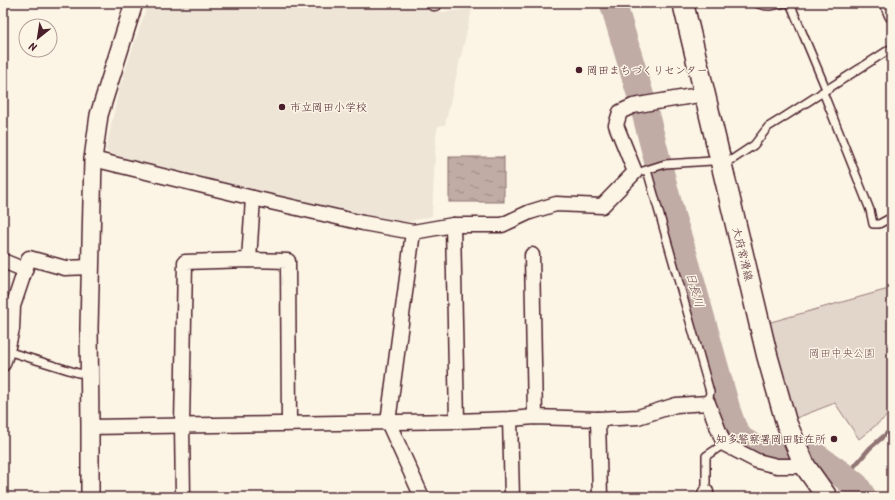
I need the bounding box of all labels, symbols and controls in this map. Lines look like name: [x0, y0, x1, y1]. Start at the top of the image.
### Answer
north arrow: [18, 18, 58, 58]
text: N: [26, 36, 41, 55]
place label: 岡田まちづくりセンター: [587, 62, 708, 80]
marker: 岡田まちづくりセンター: [574, 65, 584, 75]
place label: 市立岡田小学校: [290, 99, 367, 117]
marker: 市立岡田小学校: [277, 102, 287, 112]
street label: 大府常滑線: [727, 225, 757, 283]
water label: 日長川: [680, 270, 709, 310]
park label: 岡田中央公園: [809, 345, 875, 363]
place label: 知多警察署岡田駐在所: [716, 431, 826, 449]
marker: 知多警察署岡田駐在所: [829, 434, 839, 444]

